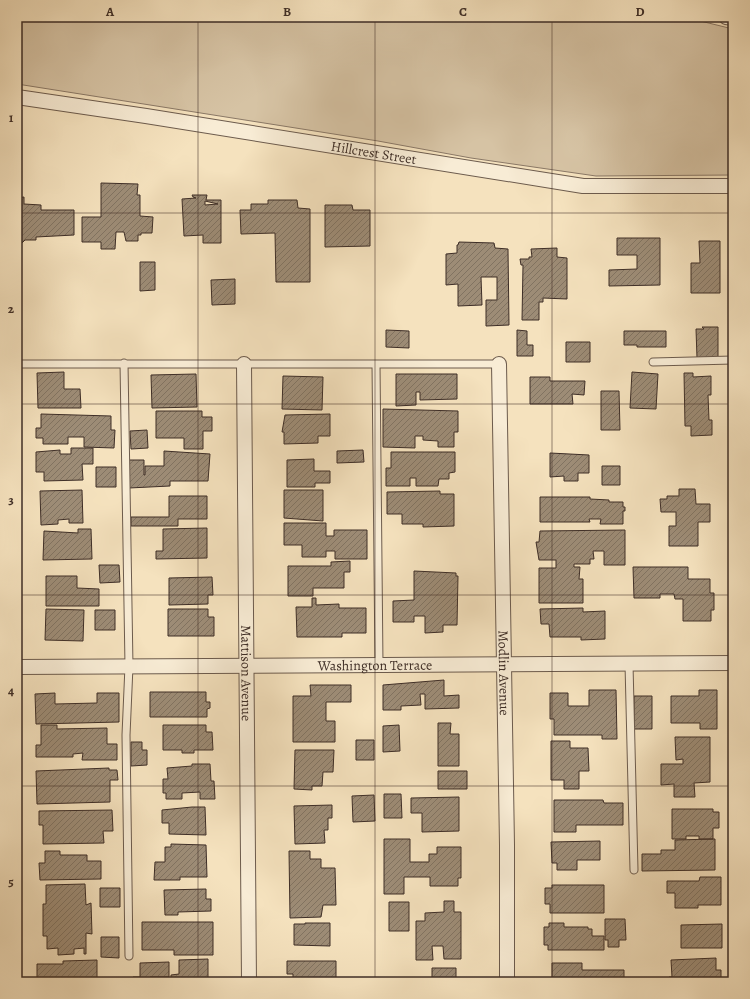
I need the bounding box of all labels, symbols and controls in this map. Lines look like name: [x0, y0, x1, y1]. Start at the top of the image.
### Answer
text: A: [105, 3, 115, 20]
text: B: [283, 3, 291, 20]
text: C: [459, 3, 467, 20]
text: D: [635, 3, 645, 20]
text: 1: [9, 109, 14, 126]
street label: Hillcrest Street: [330, 136, 418, 169]
text: 2: [8, 300, 15, 317]
text: 3: [8, 491, 14, 508]
street label: Mattison Avenue: [237, 625, 256, 721]
street label: Modlin Avenue: [494, 630, 514, 716]
street label: Washington Terrace: [317, 655, 432, 675]
text: 4: [8, 682, 14, 699]
text: 5: [8, 873, 14, 890]

